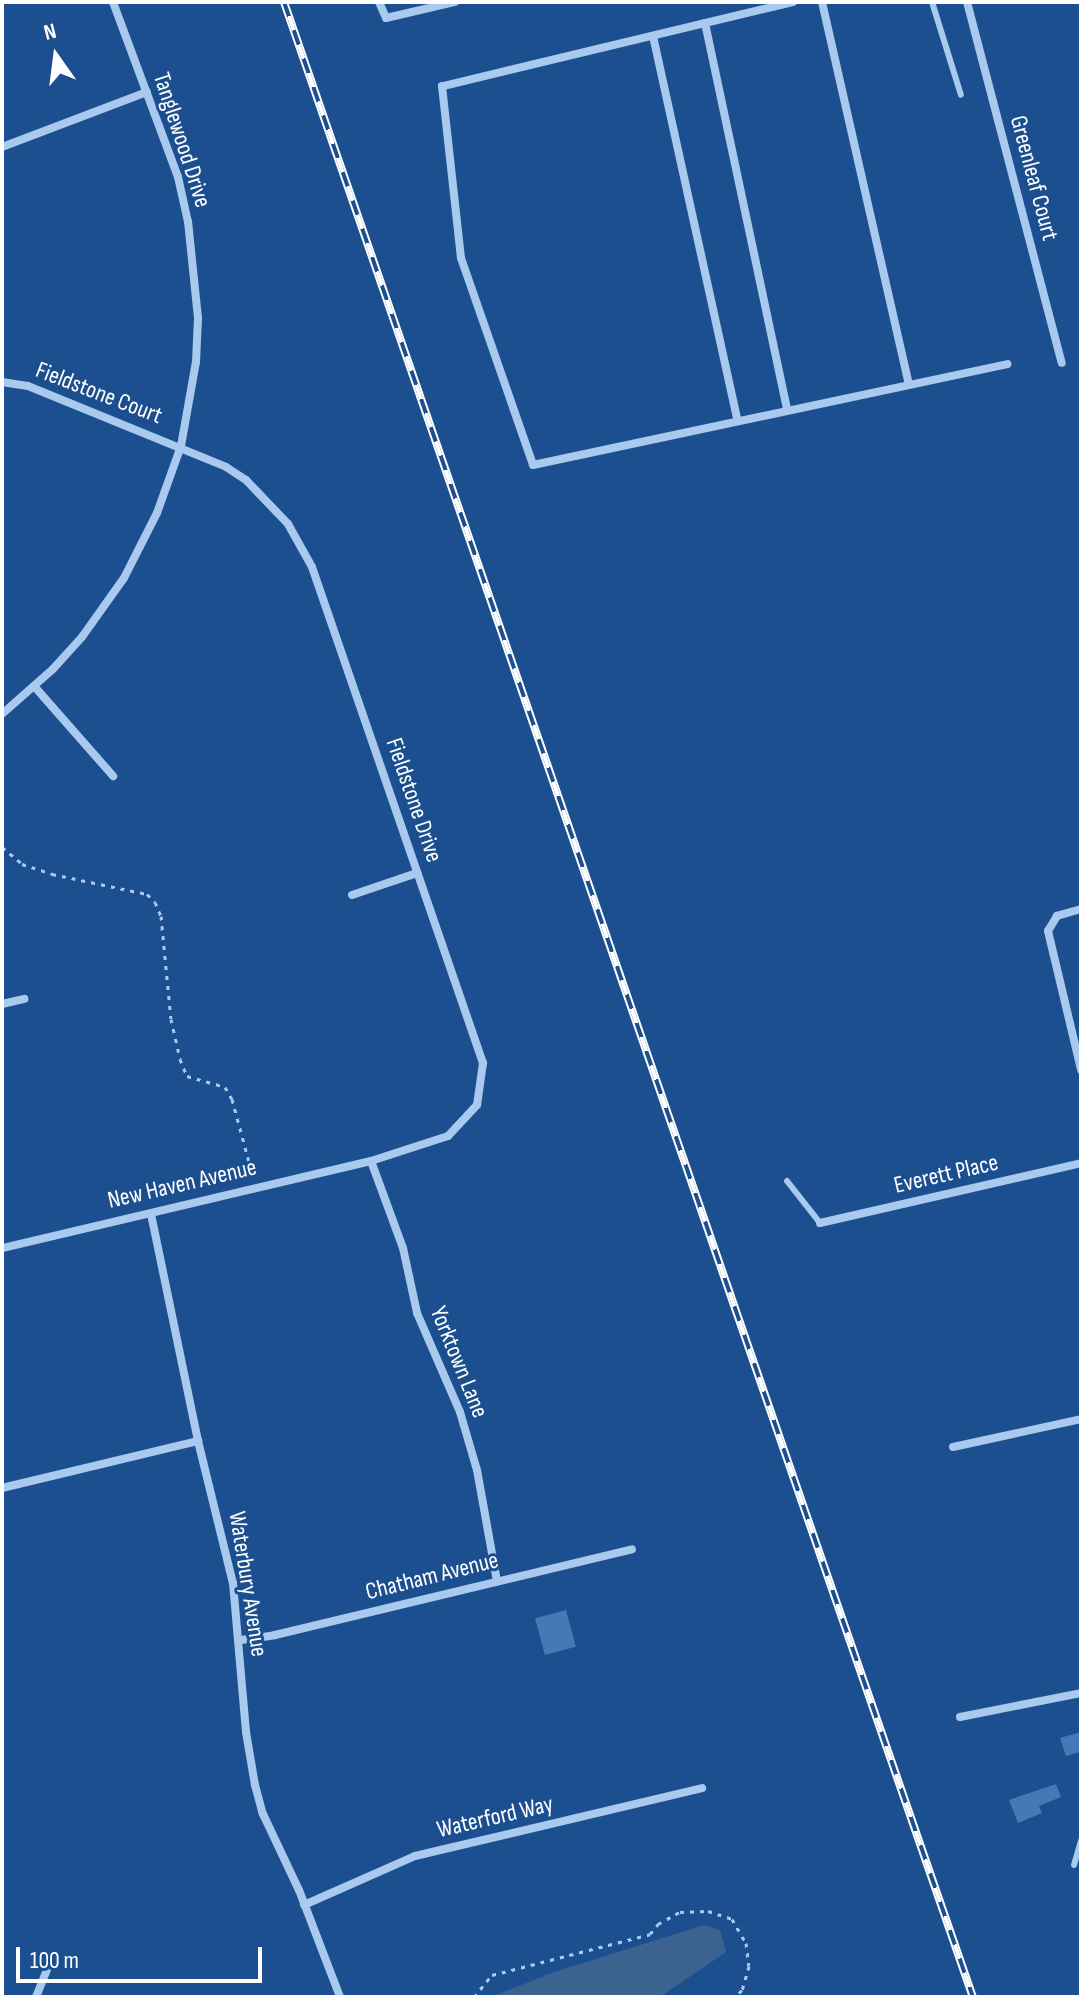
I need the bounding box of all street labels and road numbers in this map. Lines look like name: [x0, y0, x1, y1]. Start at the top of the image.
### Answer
street label: Tanglewood Drive: [147, 69, 217, 211]
street label: Greenleaf Court: [1004, 112, 1064, 244]
street label: Fieldstone Court: [32, 356, 166, 430]
street label: Fieldstone Drive: [379, 734, 449, 866]
street label: Everett Place: [891, 1148, 1001, 1200]
street label: New Haven Avenue: [105, 1153, 259, 1215]
street label: Yorktown Lane: [424, 1302, 494, 1422]
street label: Waterbury Avenue: [222, 1509, 274, 1659]
street label: Chatham Avenue: [363, 1546, 501, 1606]
street label: Waterford Way: [434, 1790, 556, 1844]

